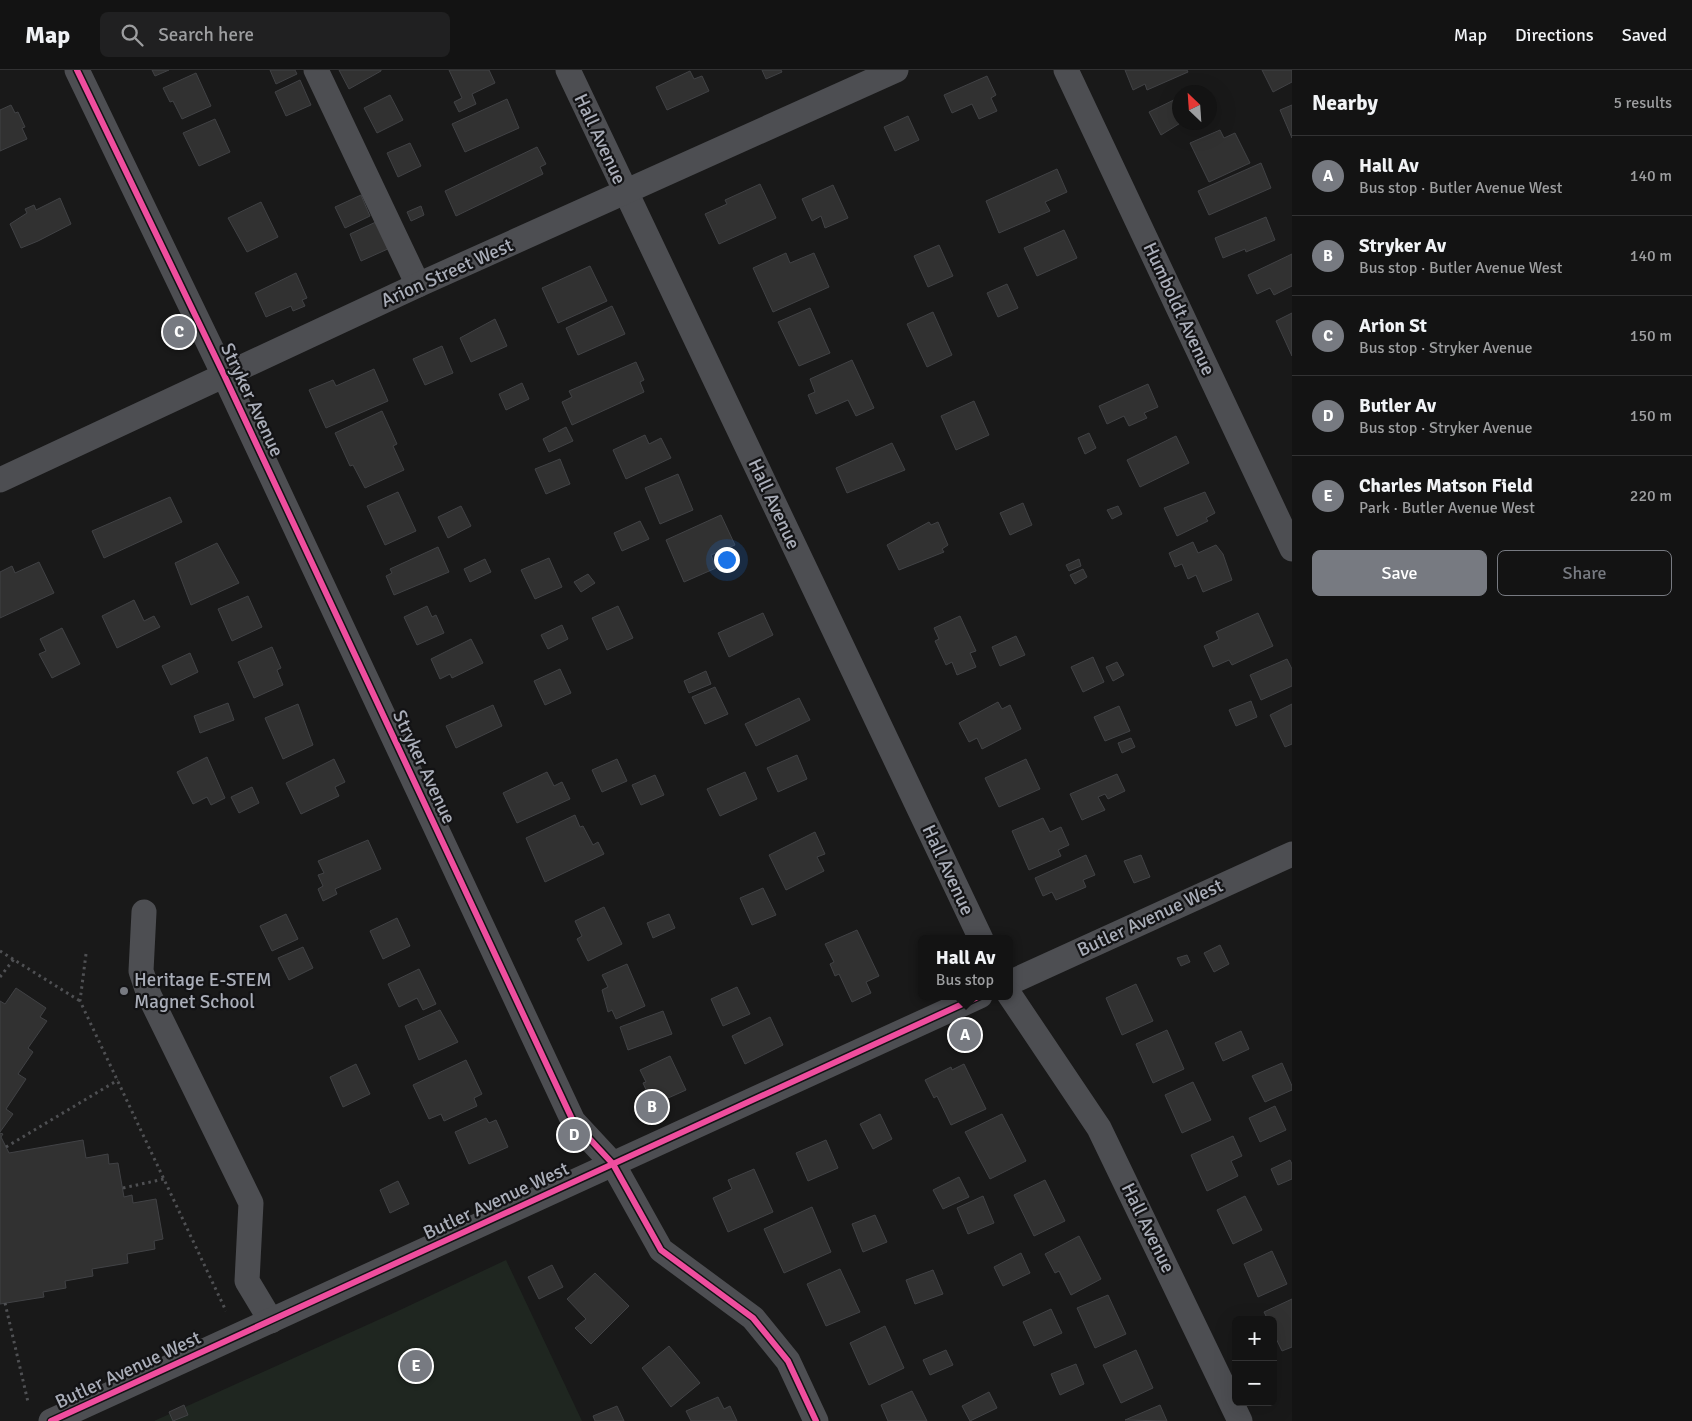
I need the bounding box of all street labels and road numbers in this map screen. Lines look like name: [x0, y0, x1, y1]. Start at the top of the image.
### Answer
street label: Hall Avenue: [569, 90, 631, 188]
street label: Arion Street West: [377, 233, 517, 313]
street label: Humboldt Avenue: [1138, 239, 1220, 379]
street label: Stryker Avenue: [215, 339, 289, 461]
street label: Hall Avenue: [743, 455, 805, 553]
street label: Stryker Avenue: [387, 706, 461, 828]
street label: Hall Avenue: [917, 821, 979, 919]
street label: Butler Avenue West: [1073, 874, 1227, 962]
street label: Butler Avenue West: [419, 1157, 573, 1245]
street label: Hall Avenue: [1116, 1179, 1180, 1277]
street label: Butler Avenue West: [51, 1326, 205, 1414]

